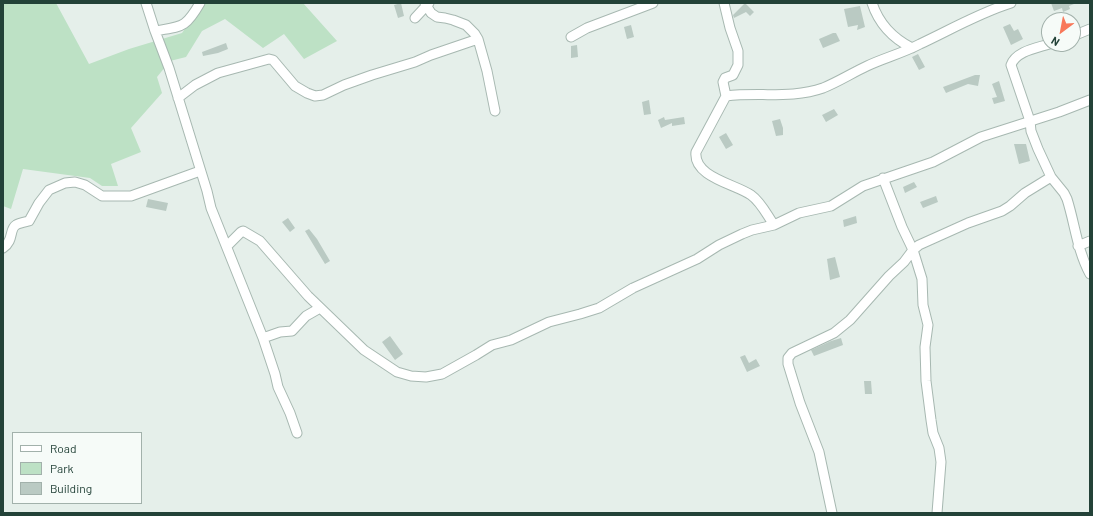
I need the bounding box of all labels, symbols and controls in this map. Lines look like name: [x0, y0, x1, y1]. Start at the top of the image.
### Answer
north arrow: [1041, 12, 1081, 52]
text: N: [1048, 34, 1061, 49]
legend: [12, 432, 142, 504]
text: Road: [50, 441, 77, 455]
text: Park: [50, 461, 74, 475]
text: Building: [50, 481, 92, 495]

